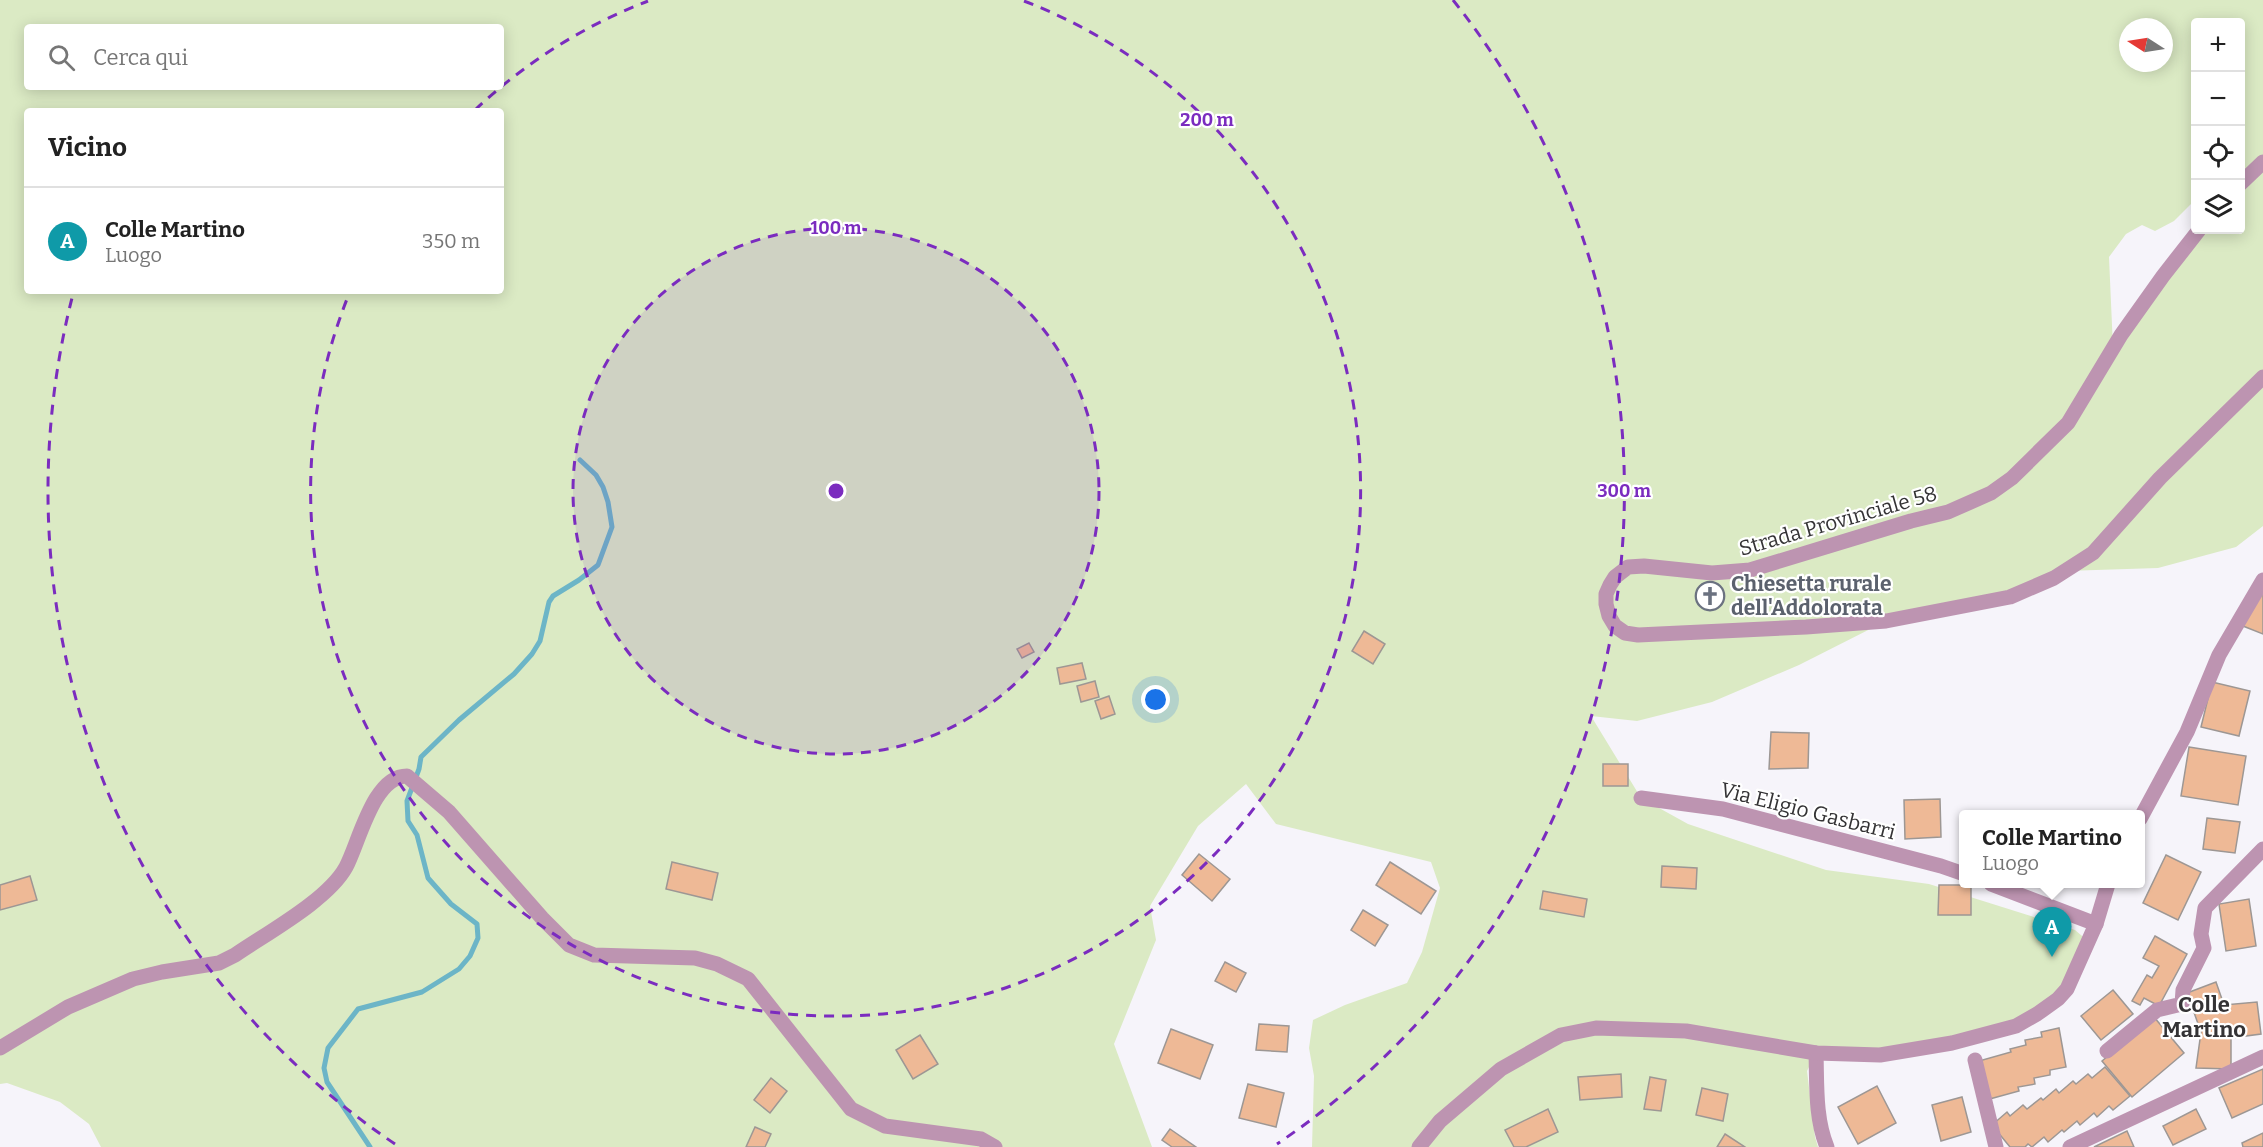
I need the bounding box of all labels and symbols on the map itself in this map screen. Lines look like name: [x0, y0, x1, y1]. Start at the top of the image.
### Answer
north arrow: [2119, 18, 2173, 72]
text: 200 m: [1180, 109, 1234, 131]
text: 100 m: [810, 217, 862, 239]
text: 300 m: [1597, 480, 1651, 502]
street label: Strada Provinciale 58: [1736, 480, 1940, 562]
centre of rings: [826, 481, 846, 501]
place label: Chiesetta rurale dell'Addolorata: [1731, 571, 1891, 621]
church icon: Chiesetta rurale dell'Addolorata: [1694, 580, 1726, 612]
your location: [1141, 685, 1170, 714]
street label: Via Eligio Gasbarri: [1718, 777, 1898, 845]
pin: A: [2032, 908, 2072, 957]
district label: Colle Martino: [2162, 991, 2246, 1043]

